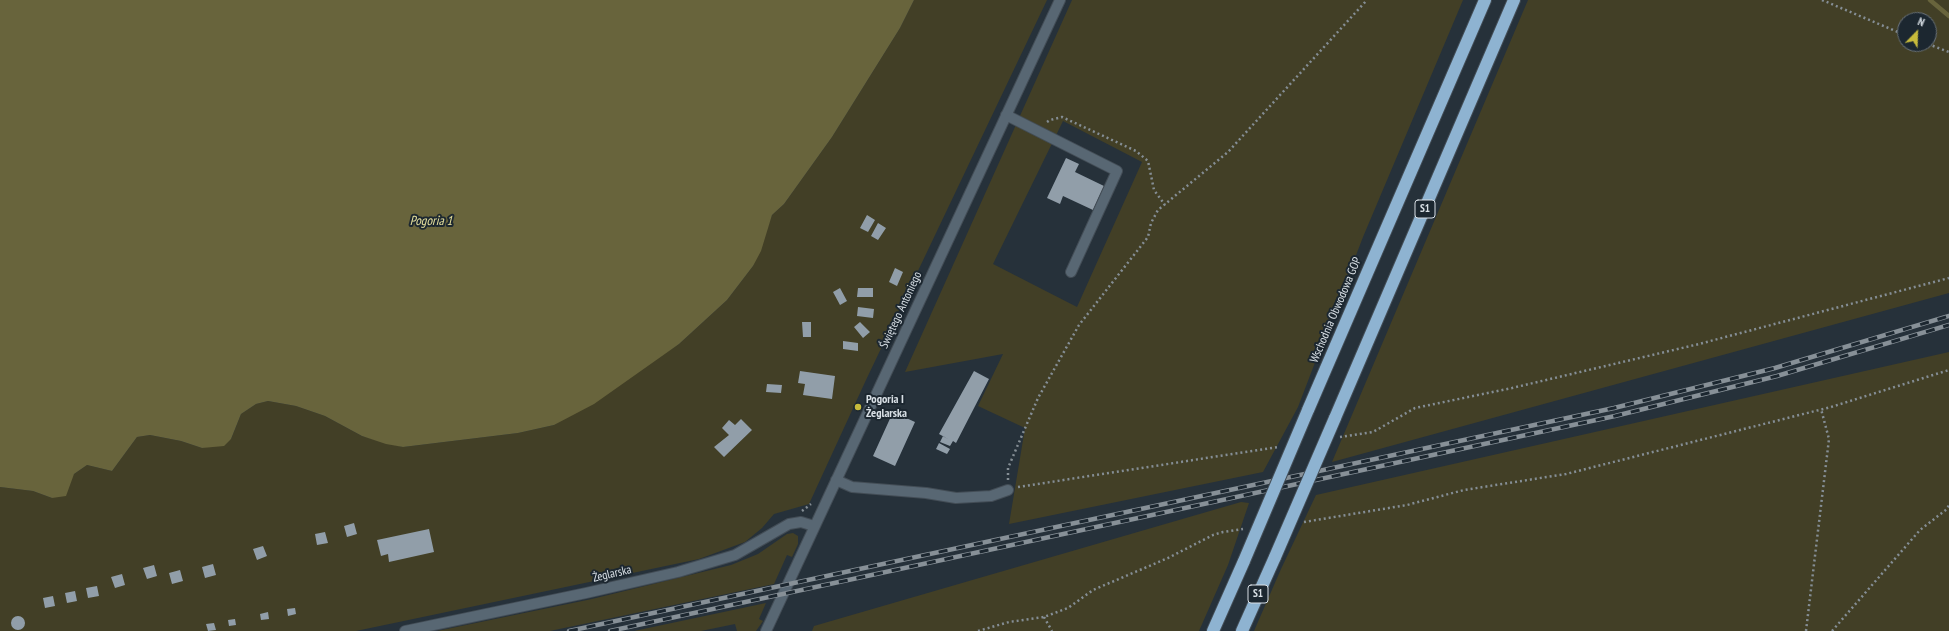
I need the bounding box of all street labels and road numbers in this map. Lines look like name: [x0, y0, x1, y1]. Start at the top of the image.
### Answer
road number: S1: [1415, 200, 1435, 218]
street label: Wschodnia Obwodowa GOP: [1307, 255, 1365, 365]
street label: Świętego Antoniego: [877, 269, 925, 351]
street label: Żeglarska: [591, 563, 633, 585]
road number: S1: [1248, 585, 1268, 603]

